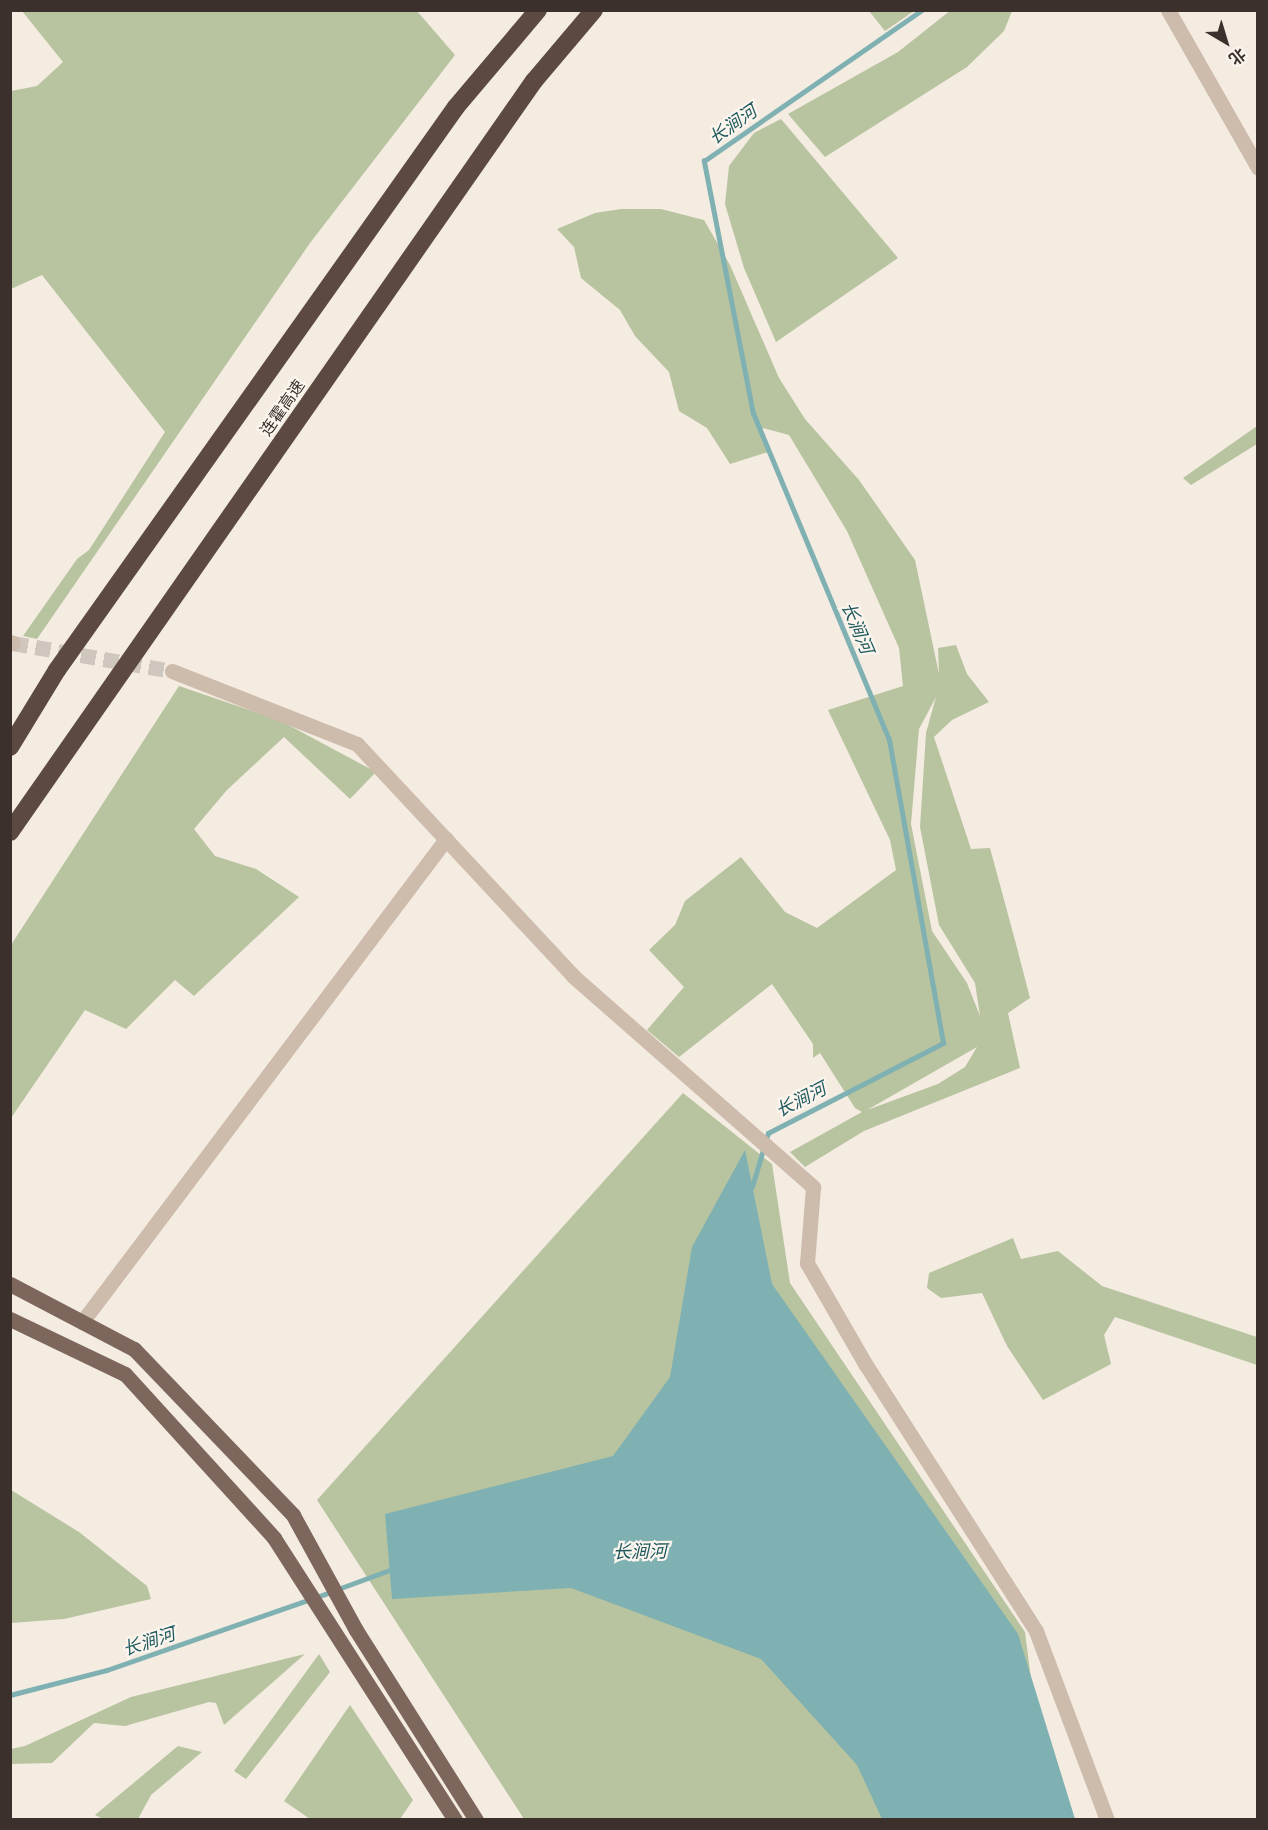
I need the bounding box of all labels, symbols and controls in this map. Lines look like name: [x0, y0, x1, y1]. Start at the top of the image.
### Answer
north arrow: [1196, 12, 1256, 72]
text: 北: [1225, 44, 1250, 69]
water label: 长涧河: [705, 101, 761, 149]
street label: 连霍高速: [257, 376, 309, 440]
water label: 长涧河: [837, 599, 877, 657]
water label: 长涧河: [772, 1078, 830, 1122]
water label: 长涧河: [613, 1541, 667, 1563]
water label: 长涧河: [120, 1623, 178, 1661]

